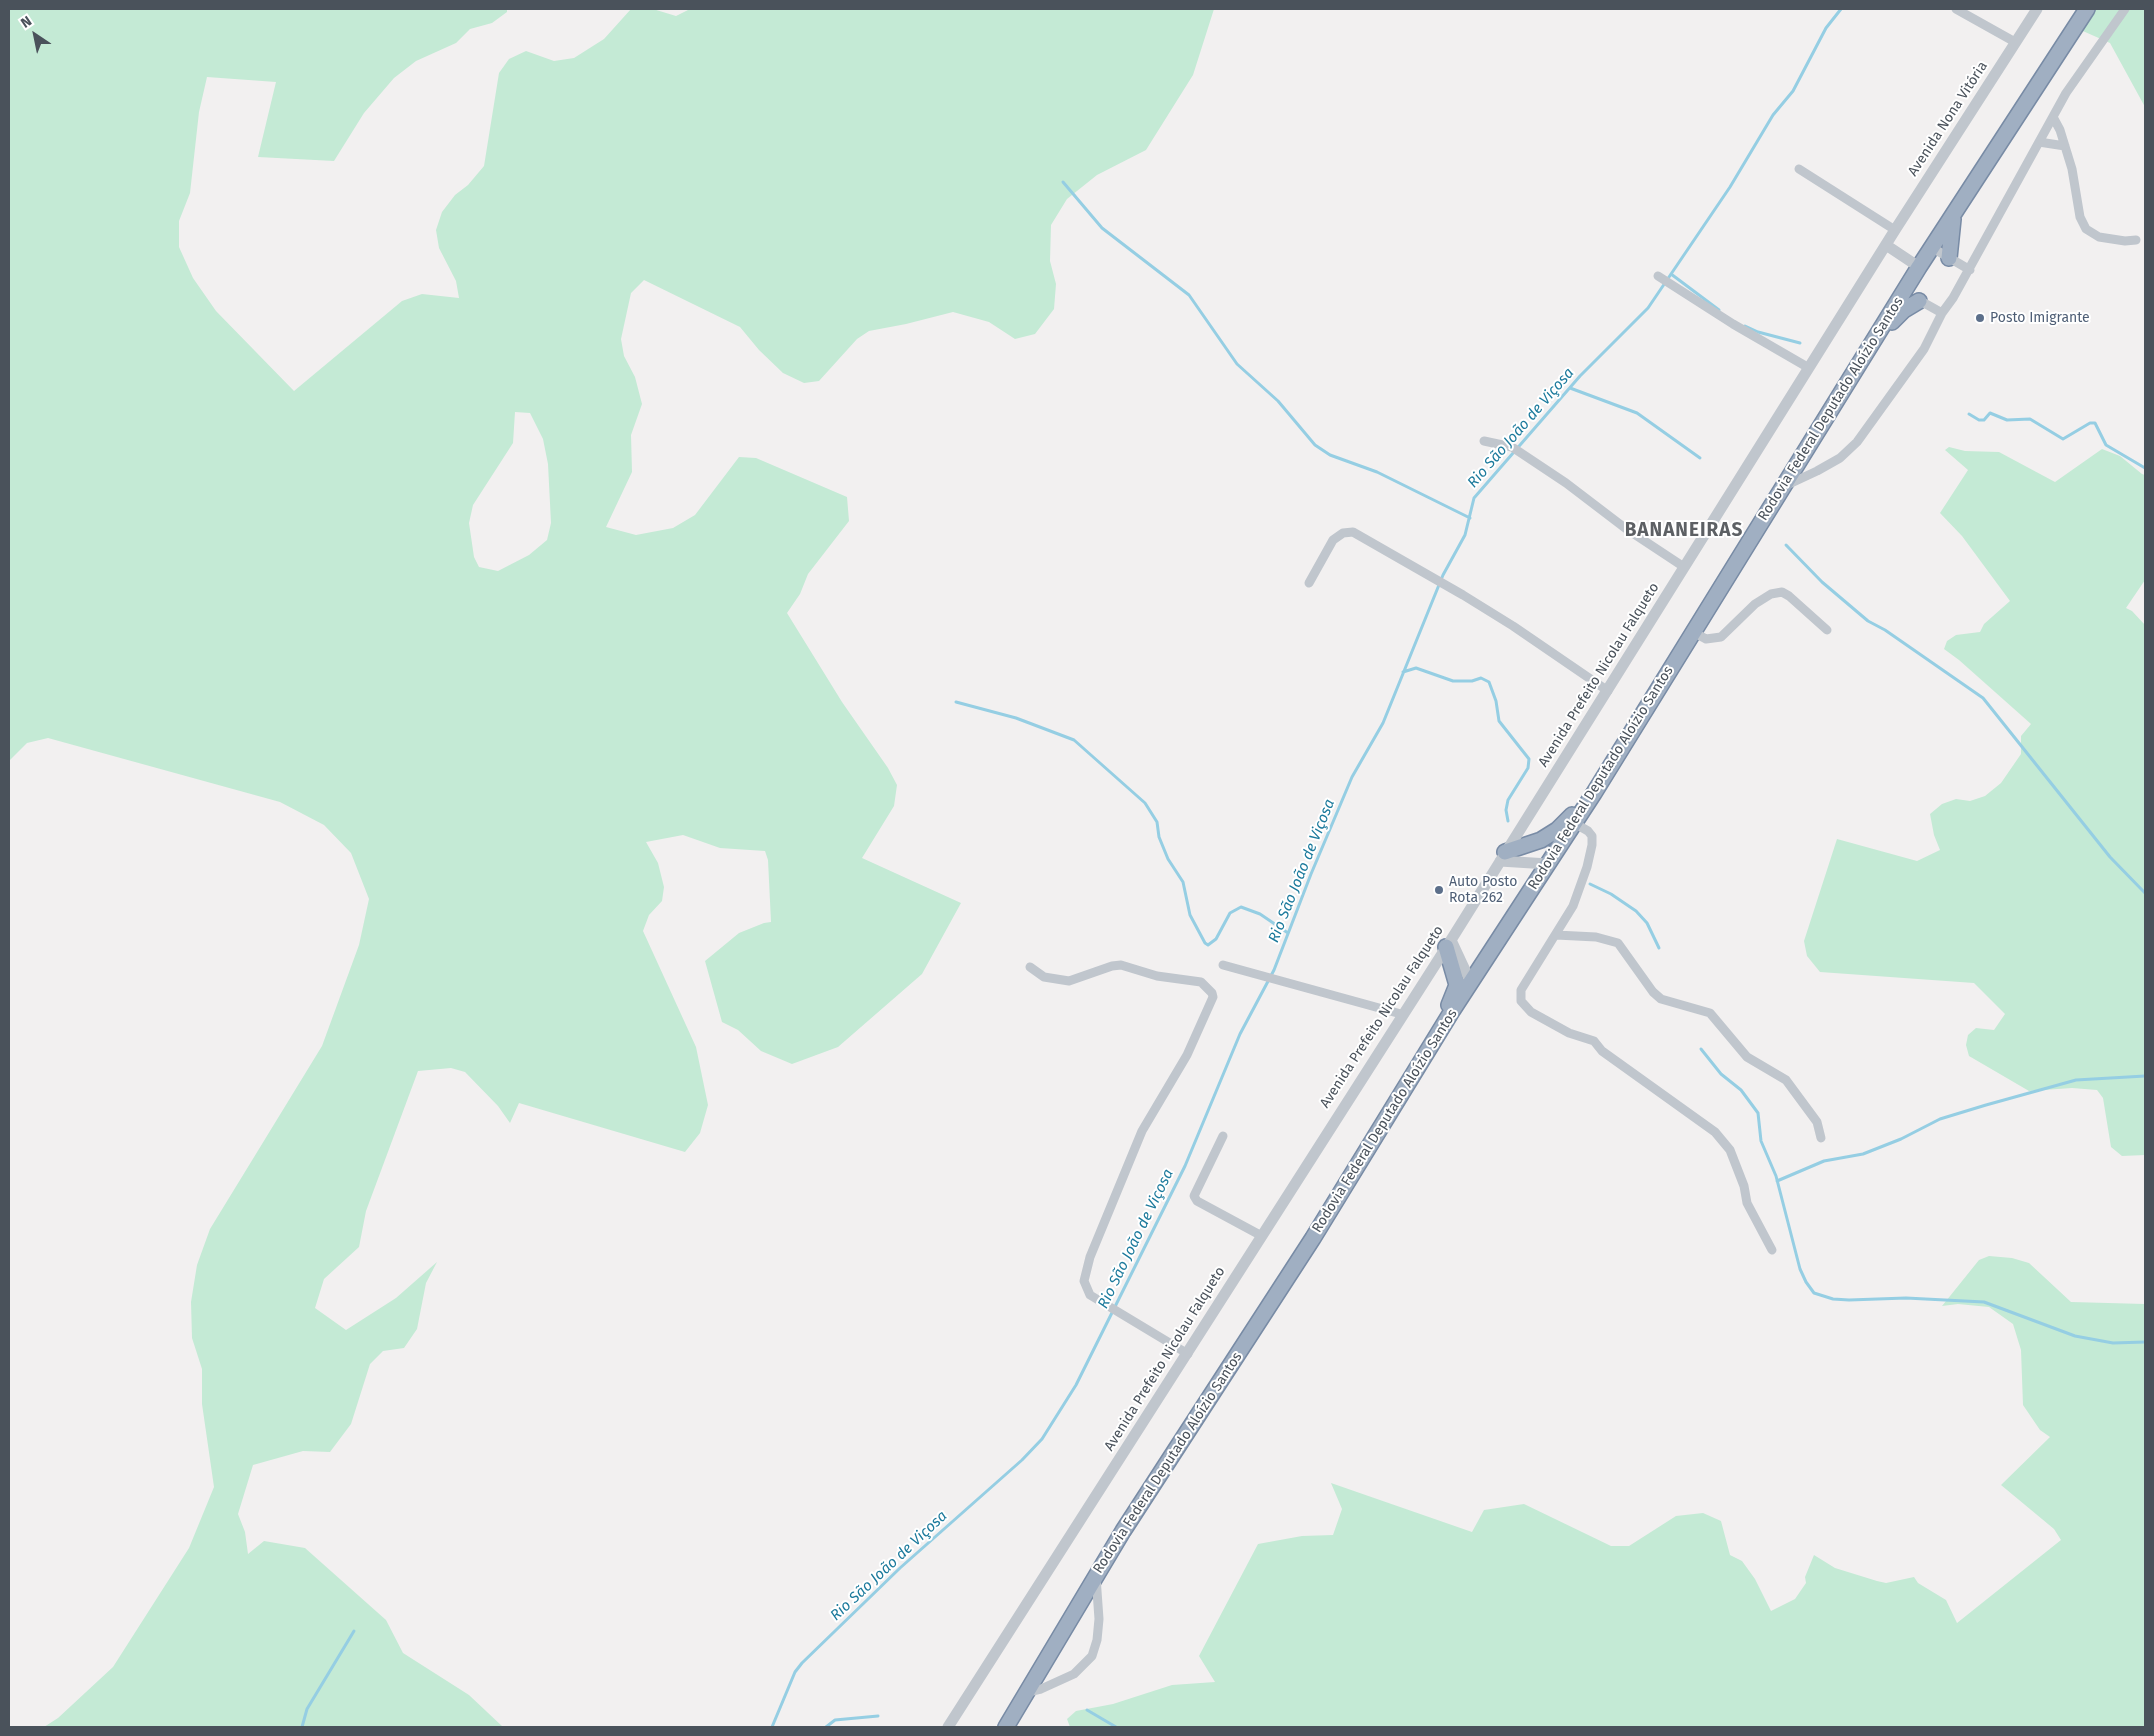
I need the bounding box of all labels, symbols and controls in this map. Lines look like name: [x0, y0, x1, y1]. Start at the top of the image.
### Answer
north arrow: [10, 10, 60, 60]
text: N: [18, 13, 35, 32]
street label: Avenida Nona Vitória: [1905, 59, 1991, 179]
street label: Rodovia Federal Deputado Aloízio Santos: [1755, 294, 1907, 524]
place label: Posto Imigrante: [1990, 310, 2090, 326]
marker: Posto Imigrante: [1974, 312, 1986, 324]
water label: Rio São João de Viçosa: [1464, 364, 1578, 492]
district label: BANANEIRAS: [1623, 520, 1745, 542]
street label: Avenida Prefeito Nicolau Falqueto: [1535, 580, 1663, 770]
street label: Rodovia Federal Deputado Aloízio Santos: [1525, 663, 1677, 893]
water label: Rio São João de Viçosa: [1265, 797, 1339, 945]
place label: Auto Posto Rota 262: [1449, 874, 1517, 906]
marker: Auto Posto Rota 262: [1433, 884, 1445, 896]
street label: Avenida Prefeito Nicolau Falqueto: [1317, 923, 1447, 1111]
street label: Rodovia Federal Deputado Aloízio Santos: [1309, 1006, 1461, 1236]
water label: Rio São João de Viçosa: [1094, 1166, 1178, 1312]
street label: Avenida Prefeito Nicolau Falqueto: [1101, 1264, 1229, 1454]
street label: Rodovia Federal Deputado Aloízio Santos: [1090, 1349, 1246, 1577]
water label: Rio São João de Viçosa: [827, 1507, 951, 1625]

